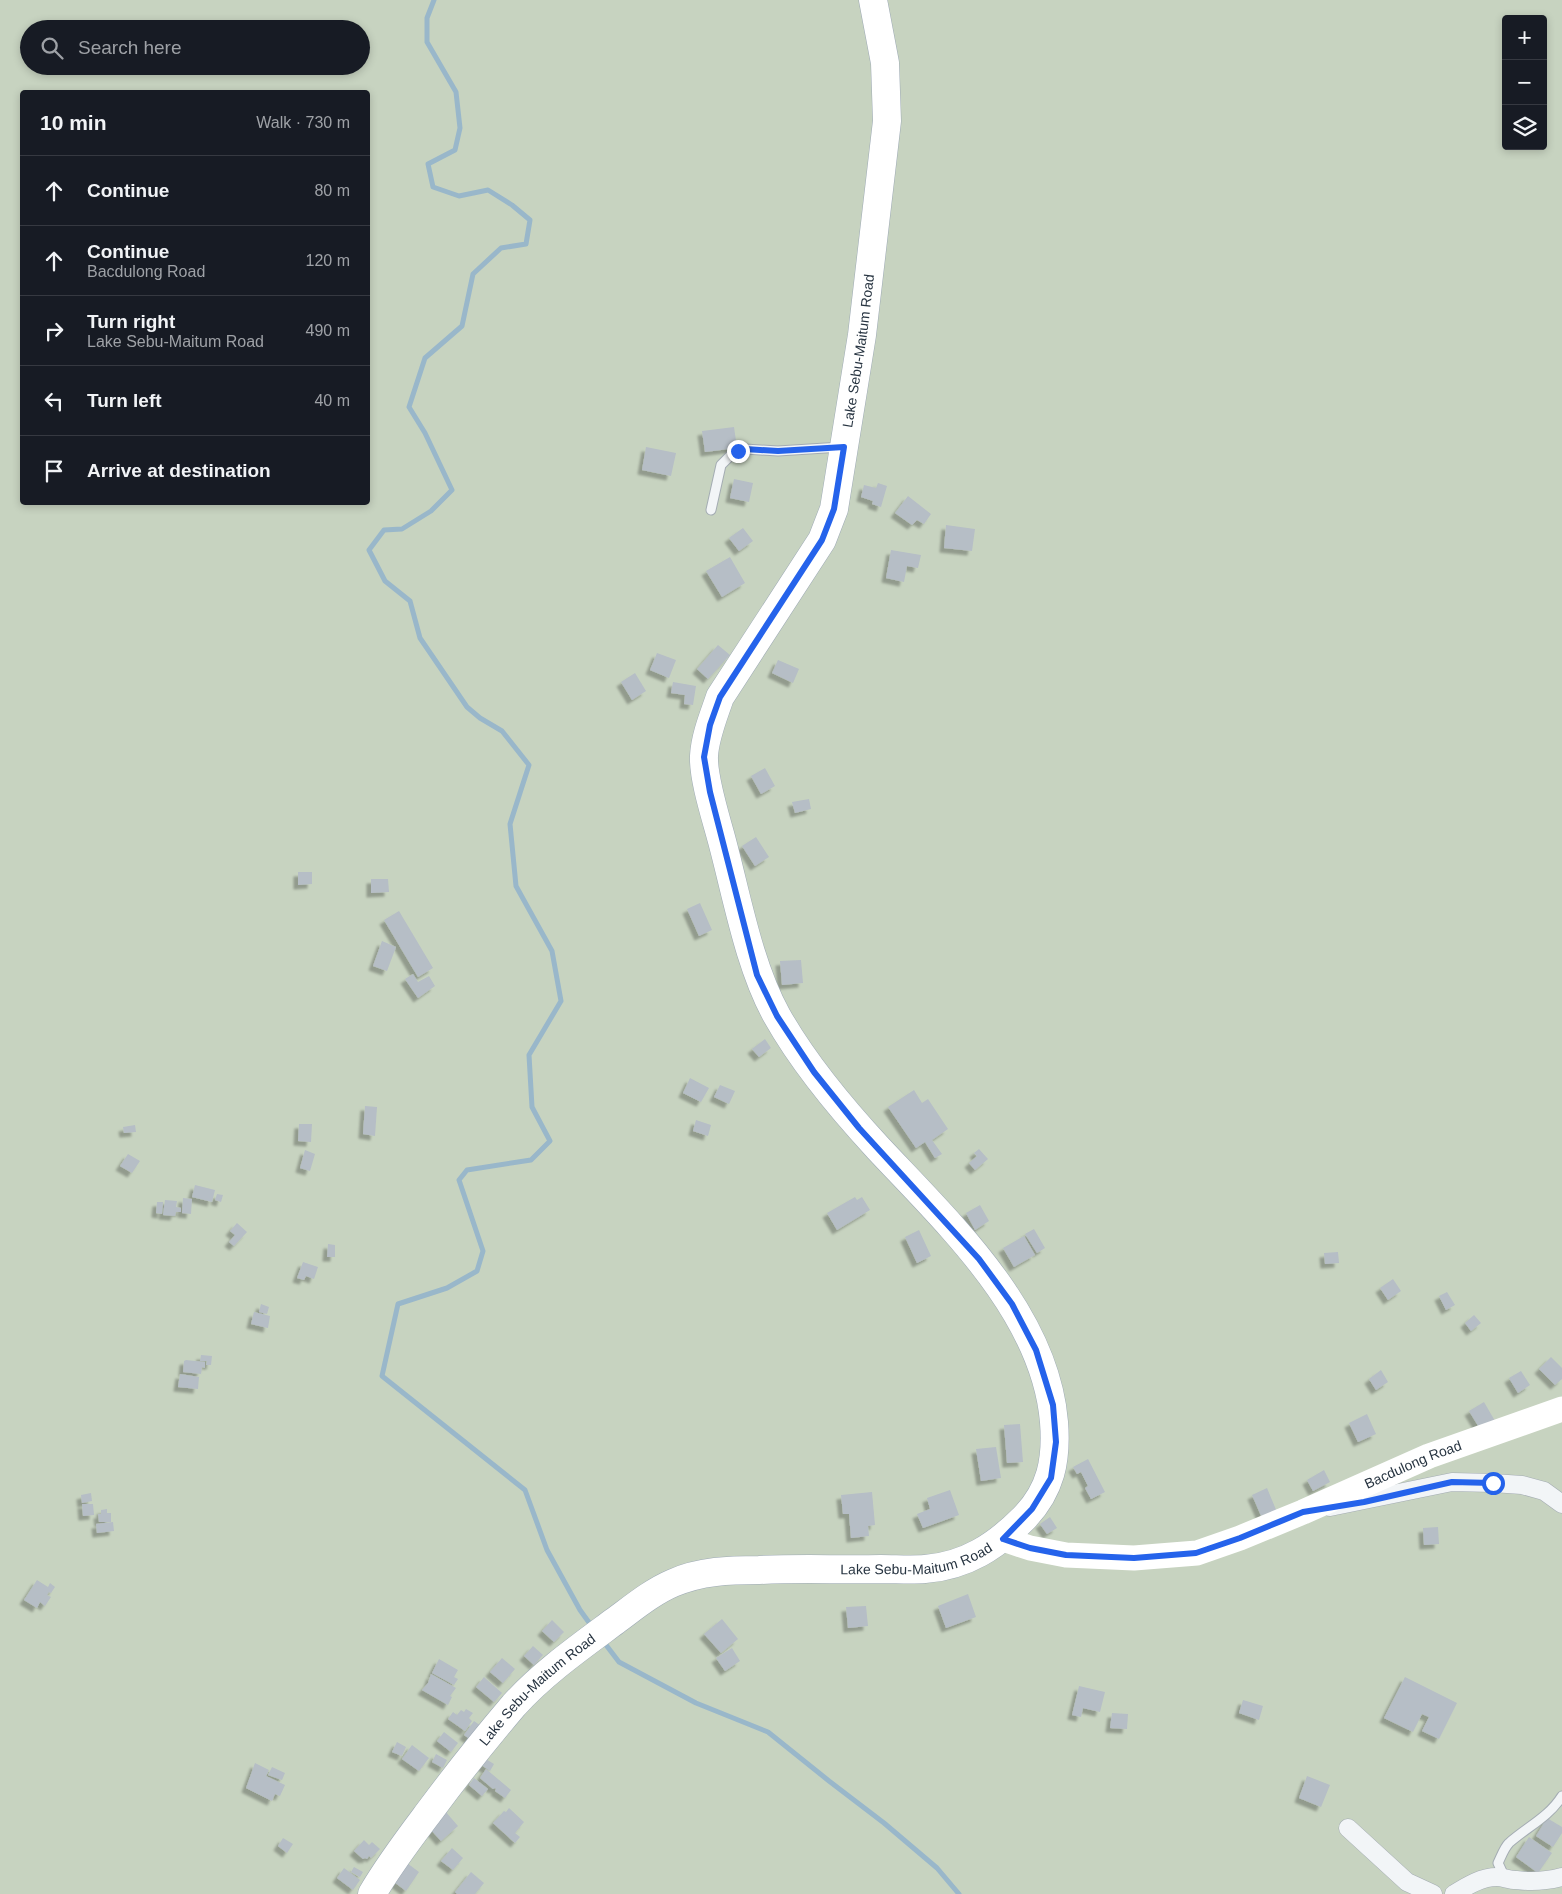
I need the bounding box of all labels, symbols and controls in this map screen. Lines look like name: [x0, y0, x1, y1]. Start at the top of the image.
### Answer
map controls: [1502, 15, 1547, 150]
button: +: [1502, 15, 1547, 60]
search box: [20, 20, 370, 75]
icon: search: [38, 34, 66, 62]
text: Search here: [78, 37, 182, 58]
button: −: [1502, 60, 1547, 105]
button: layers: [1502, 105, 1547, 150]
text: 10 min: [40, 111, 107, 134]
text: Walk · 730 m: [256, 114, 350, 131]
icon: ahead: [40, 177, 68, 205]
text: Continue: [87, 180, 169, 201]
text: 80 m: [314, 182, 350, 199]
text: Continue: [87, 241, 169, 262]
icon: ahead: [40, 247, 68, 275]
text: 120 m: [306, 252, 350, 269]
text: Bacdulong Road: [87, 263, 205, 280]
street label: Lake Sebu-Maitum Road: [839, 273, 877, 429]
text: Turn right: [87, 311, 175, 332]
icon: right: [40, 317, 68, 345]
text: 490 m: [306, 322, 350, 339]
text: Lake Sebu-Maitum Road: [87, 333, 264, 350]
icon: left: [40, 387, 68, 415]
text: Turn left: [87, 390, 162, 411]
text: 40 m: [314, 392, 350, 409]
route end: [727, 440, 750, 463]
icon: arrive: [40, 457, 68, 485]
text: Arrive at destination: [87, 460, 271, 481]
street label: Bacdulong Road: [1362, 1437, 1464, 1492]
route start: [1482, 1472, 1505, 1495]
street label: Lake Sebu-Maitum Road: [840, 1539, 995, 1578]
street label: Lake Sebu-Maitum Road: [476, 1630, 598, 1749]

